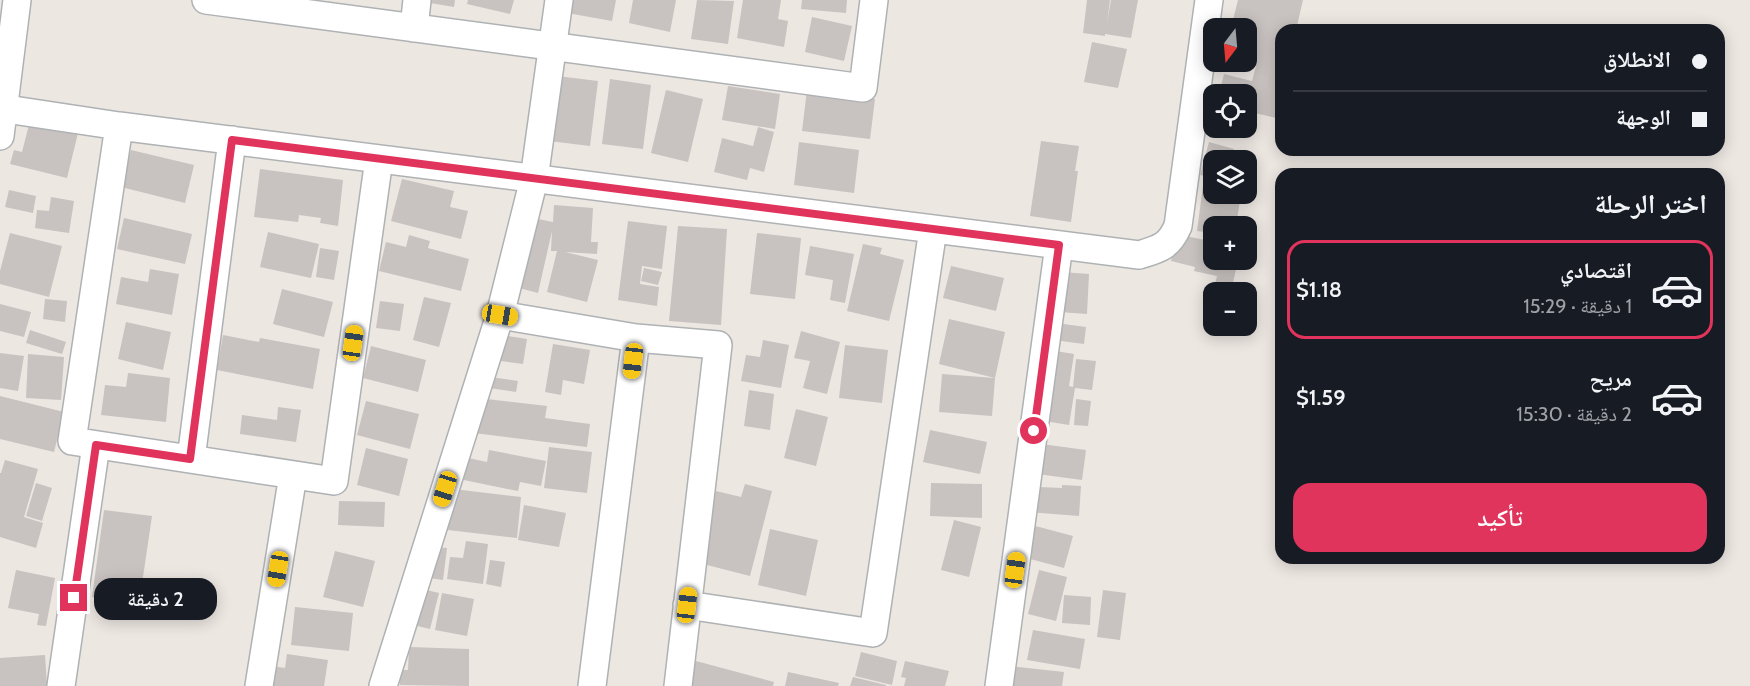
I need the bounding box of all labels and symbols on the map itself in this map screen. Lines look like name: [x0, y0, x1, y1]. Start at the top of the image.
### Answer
north arrow: [1203, 18, 1257, 72]
car: [481, 303, 519, 327]
car: [342, 324, 364, 362]
car: [622, 342, 644, 380]
route start: [1020, 417, 1047, 444]
car: [431, 469, 459, 509]
car: [266, 550, 290, 588]
car: [1004, 551, 1026, 589]
callout: 2 دقيقة: [95, 577, 218, 619]
route end: [60, 584, 87, 611]
car: [676, 586, 698, 624]

